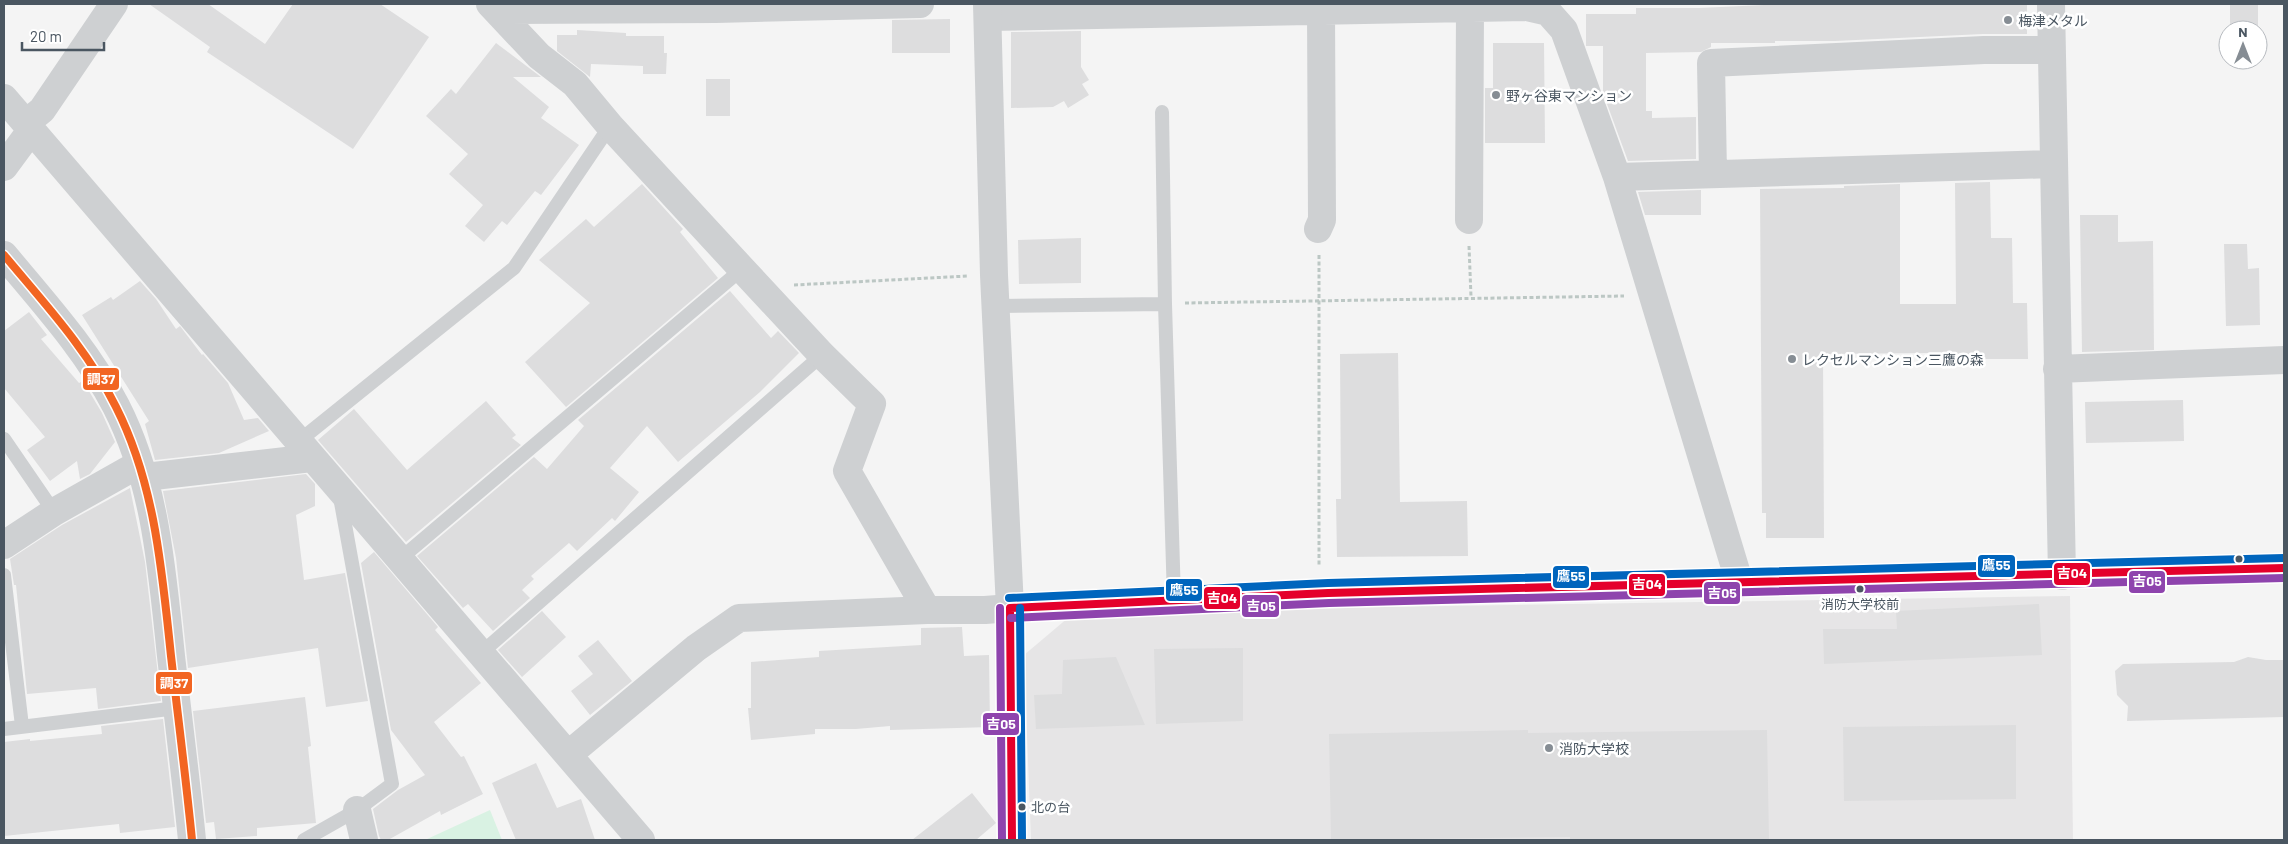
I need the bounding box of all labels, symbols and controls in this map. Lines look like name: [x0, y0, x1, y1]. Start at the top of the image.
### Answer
place label: 梅津メタル: [2018, 12, 2088, 29]
marker: 梅津メタル: [2002, 14, 2014, 26]
scale bar: [22, 20, 105, 52]
north arrow: [2218, 20, 2268, 70]
text: N: [2238, 23, 2248, 40]
text: 20 m: [30, 27, 62, 45]
place label: 野ヶ谷東マンション: [1506, 87, 1632, 104]
marker: 野ヶ谷東マンション: [1490, 89, 1502, 101]
place label: レクセルマンション三鷹の森: [1802, 351, 1984, 368]
marker: レクセルマンション三鷹の森: [1786, 353, 1798, 365]
line badge: 調37: [82, 367, 120, 391]
text: 調37: [87, 370, 115, 387]
line badge: 鷹55: [1977, 554, 2016, 578]
unlabelled marker: [2234, 554, 2244, 564]
text: 鷹55: [1981, 556, 2011, 573]
line badge: 吉04: [2053, 562, 2091, 586]
text: 吉04: [2057, 564, 2087, 581]
line badge: 鷹55: [1552, 565, 1590, 589]
text: 鷹55: [1556, 567, 1586, 584]
line badge: 吉05: [2128, 570, 2166, 594]
text: 吉05: [2132, 572, 2162, 589]
line badge: 吉04: [1628, 573, 1666, 597]
text: 吉04: [1632, 575, 1662, 592]
line badge: 鷹55: [1165, 578, 1203, 602]
text: 鷹55: [1169, 581, 1199, 598]
line badge: 吉05: [1703, 581, 1741, 605]
text: 吉05: [1707, 584, 1737, 601]
marker: 消防大学校前: [1855, 584, 1865, 594]
line badge: 吉04: [1203, 586, 1241, 610]
text: 吉04: [1207, 589, 1237, 606]
line badge: 吉05: [1241, 594, 1280, 618]
place label: 消防大学校前: [1821, 596, 1899, 612]
text: 吉05: [1246, 597, 1276, 614]
line badge: 調37: [155, 671, 193, 695]
text: 調37: [160, 674, 188, 691]
line badge: 吉05: [982, 712, 1020, 736]
text: 吉05: [986, 715, 1016, 732]
place label: 消防大学校: [1559, 740, 1629, 757]
marker: 消防大学校: [1543, 742, 1555, 754]
place label: 北の台: [1031, 799, 1070, 815]
marker: 北の台: [1017, 802, 1027, 812]

